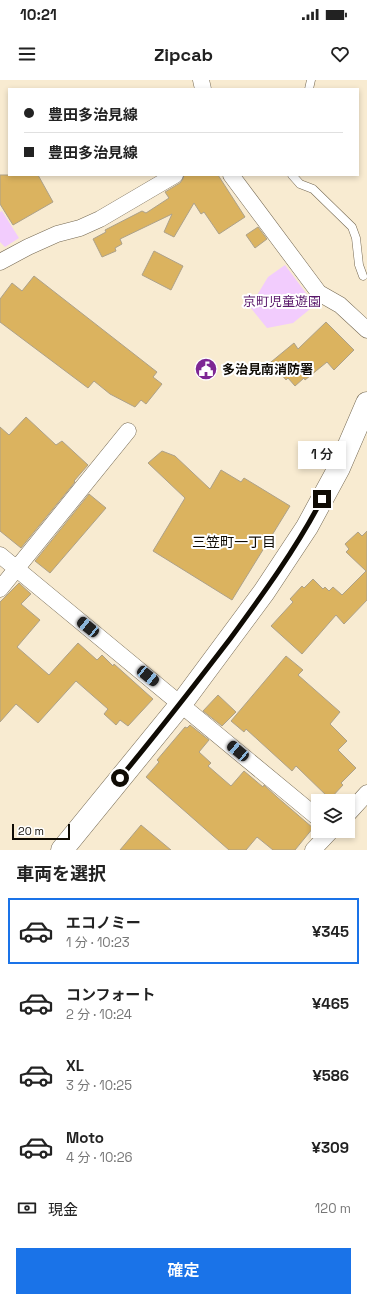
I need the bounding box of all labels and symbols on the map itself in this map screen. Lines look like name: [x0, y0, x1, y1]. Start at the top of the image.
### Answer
park label: 京町児童遊園: [243, 293, 321, 310]
public building icon: 多治見南消防署: [193, 356, 219, 382]
place label: 多治見南消防署: [222, 361, 313, 378]
callout: 1 分: [298, 441, 346, 469]
route end: [313, 490, 331, 508]
district label: 三笠町一丁目: [192, 533, 276, 551]
car: [75, 615, 101, 639]
car: [135, 664, 161, 688]
car: [225, 739, 251, 763]
route start: [111, 769, 129, 787]
scale bar: [12, 822, 70, 841]

